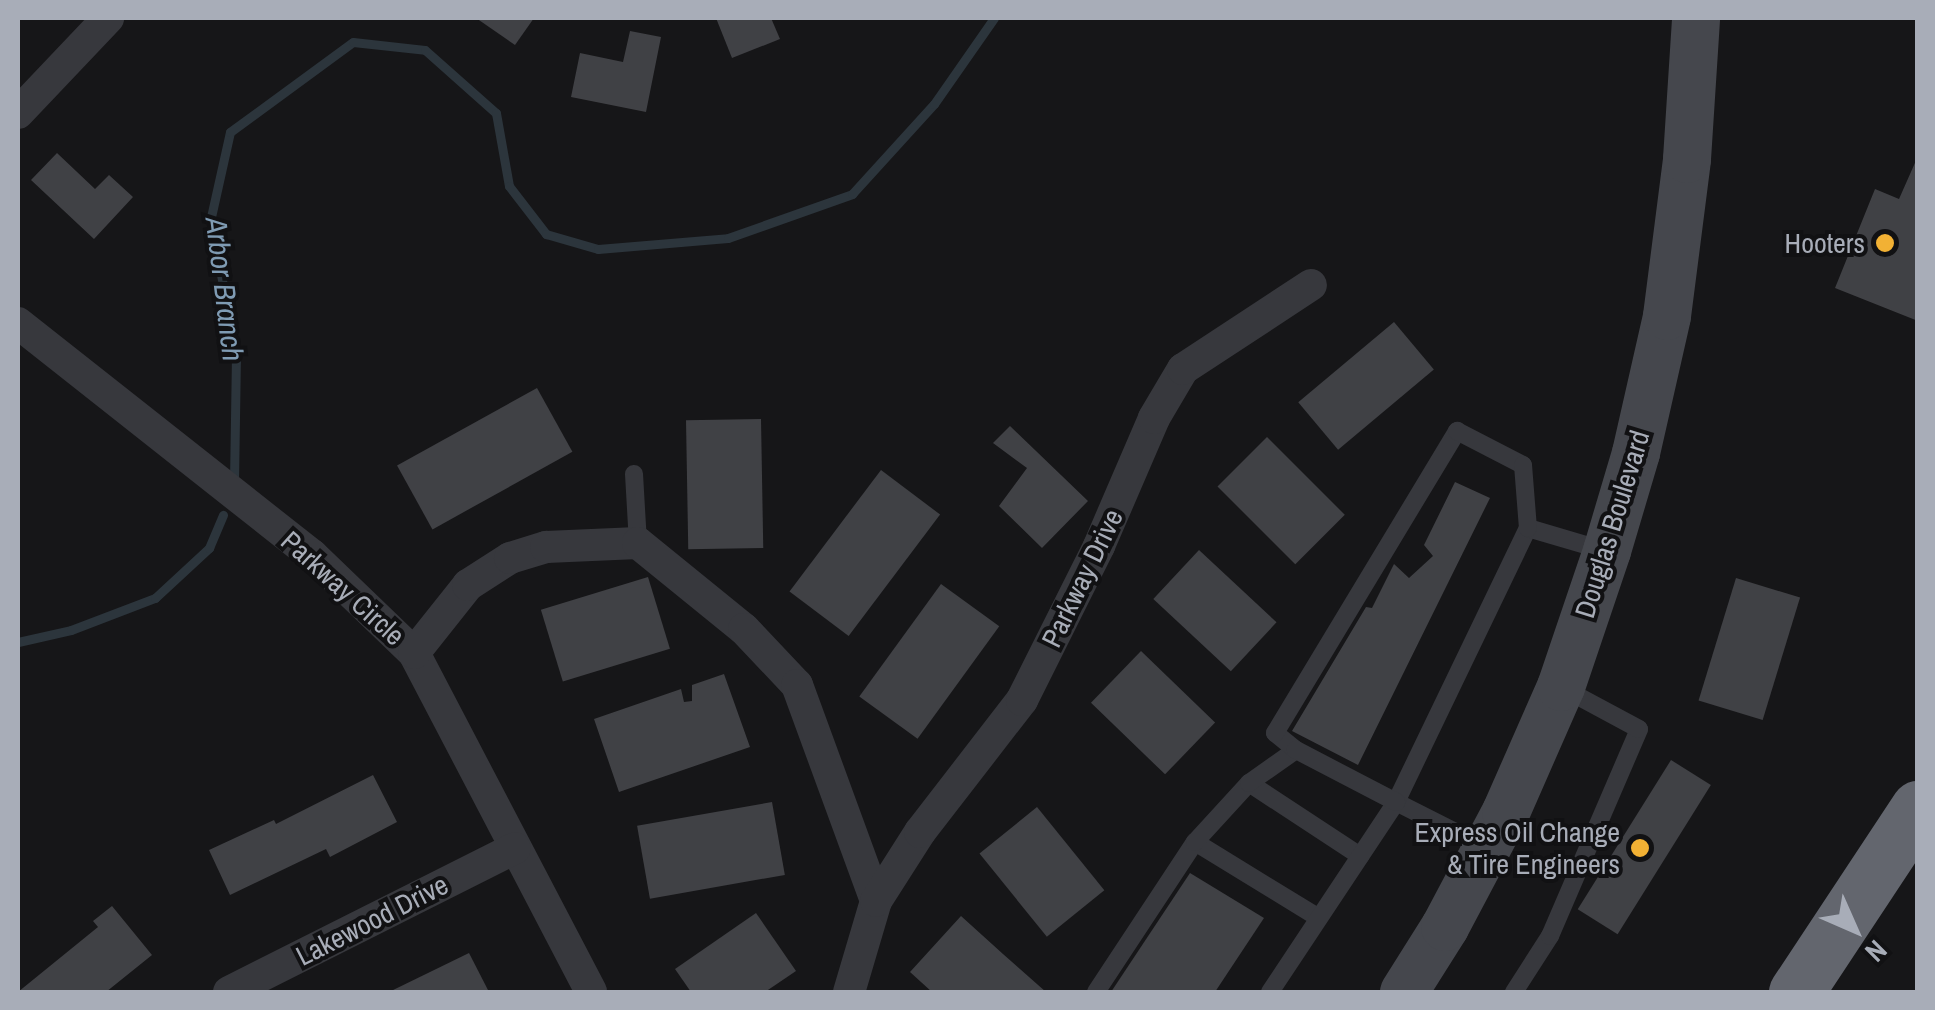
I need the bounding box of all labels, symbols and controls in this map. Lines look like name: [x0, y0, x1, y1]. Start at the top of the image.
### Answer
water label: Arbor Branch: [198, 215, 252, 363]
place label: Hooters: [1785, 226, 1865, 260]
marker: Hooters: [1874, 232, 1896, 254]
street label: Douglas Boulevard: [1568, 426, 1656, 622]
street label: Parkway Drive: [1034, 504, 1130, 652]
street label: Parkway Circle: [274, 524, 412, 652]
place label: Express Oil Change & Tire Engineers: [1415, 815, 1620, 881]
marker: Express Oil Change & Tire Engineers: [1629, 837, 1651, 859]
street label: Lakewood Drive: [290, 867, 454, 973]
north arrow: [1805, 880, 1905, 980]
text: N: [1857, 932, 1896, 971]

